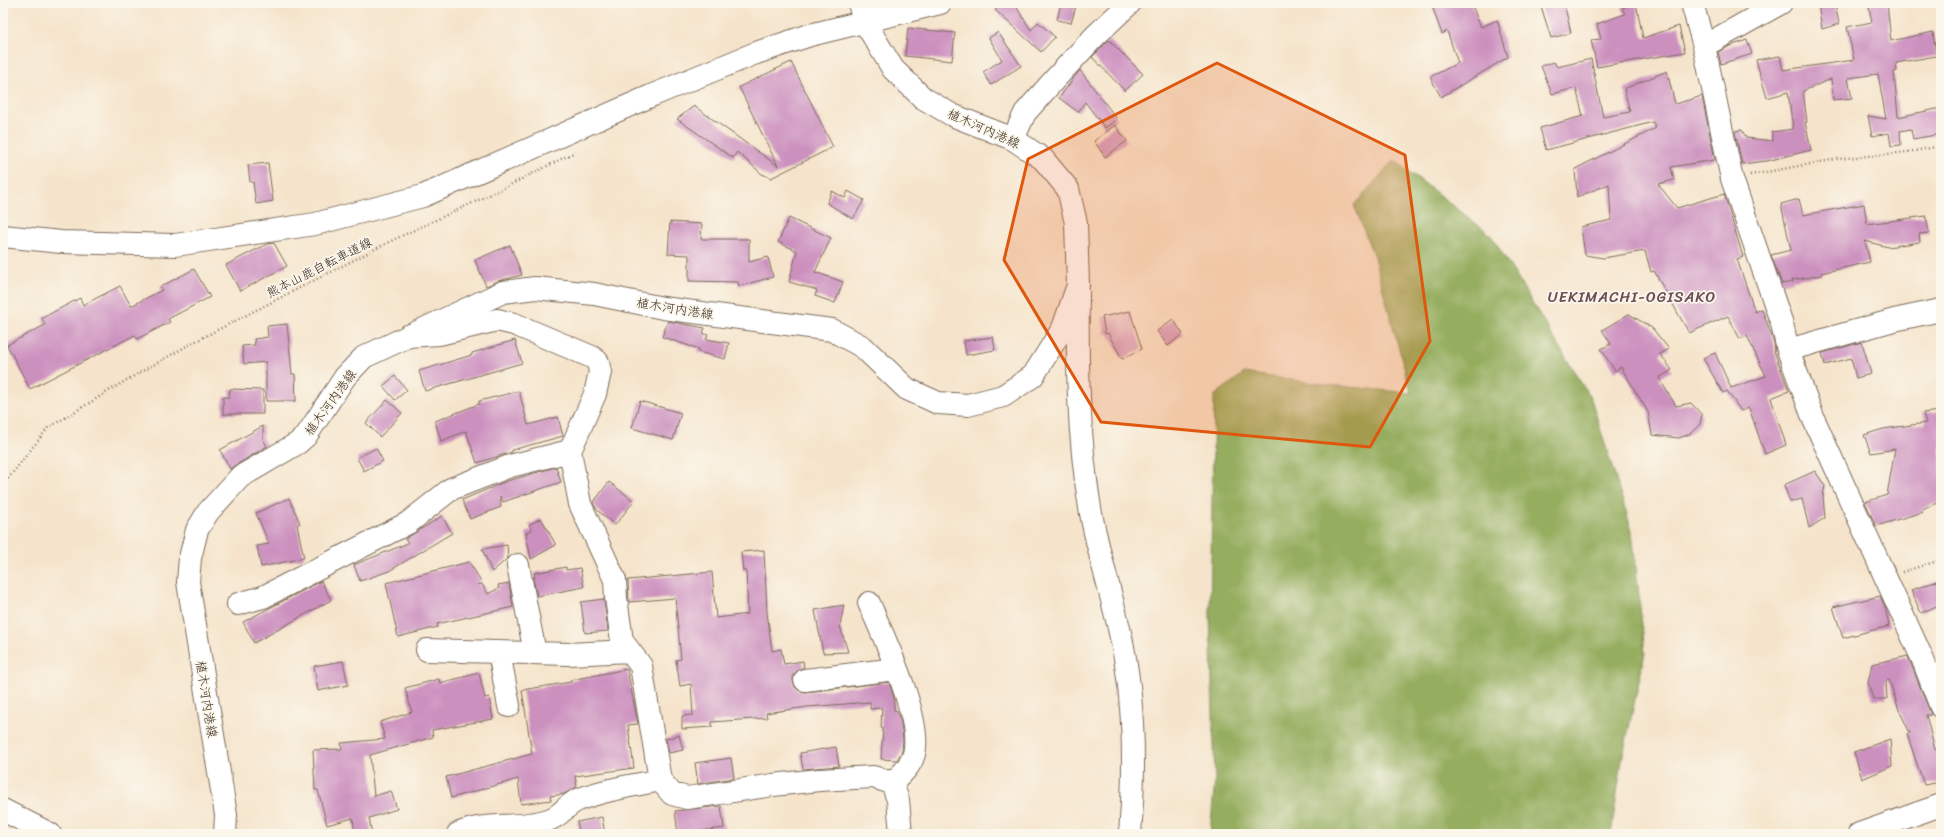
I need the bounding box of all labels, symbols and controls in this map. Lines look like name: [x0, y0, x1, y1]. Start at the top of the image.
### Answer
street label: 植木河内港線: [943, 102, 1025, 155]
street label: 熊本山鹿自転車道線: [262, 230, 377, 304]
district label: UEKIMACHI-OGISAKO: [1548, 284, 1716, 310]
street label: 植木河内港線: [635, 291, 716, 326]
street label: 植木河内港線: [298, 363, 363, 441]
street label: 植木河内港線: [189, 659, 224, 740]

